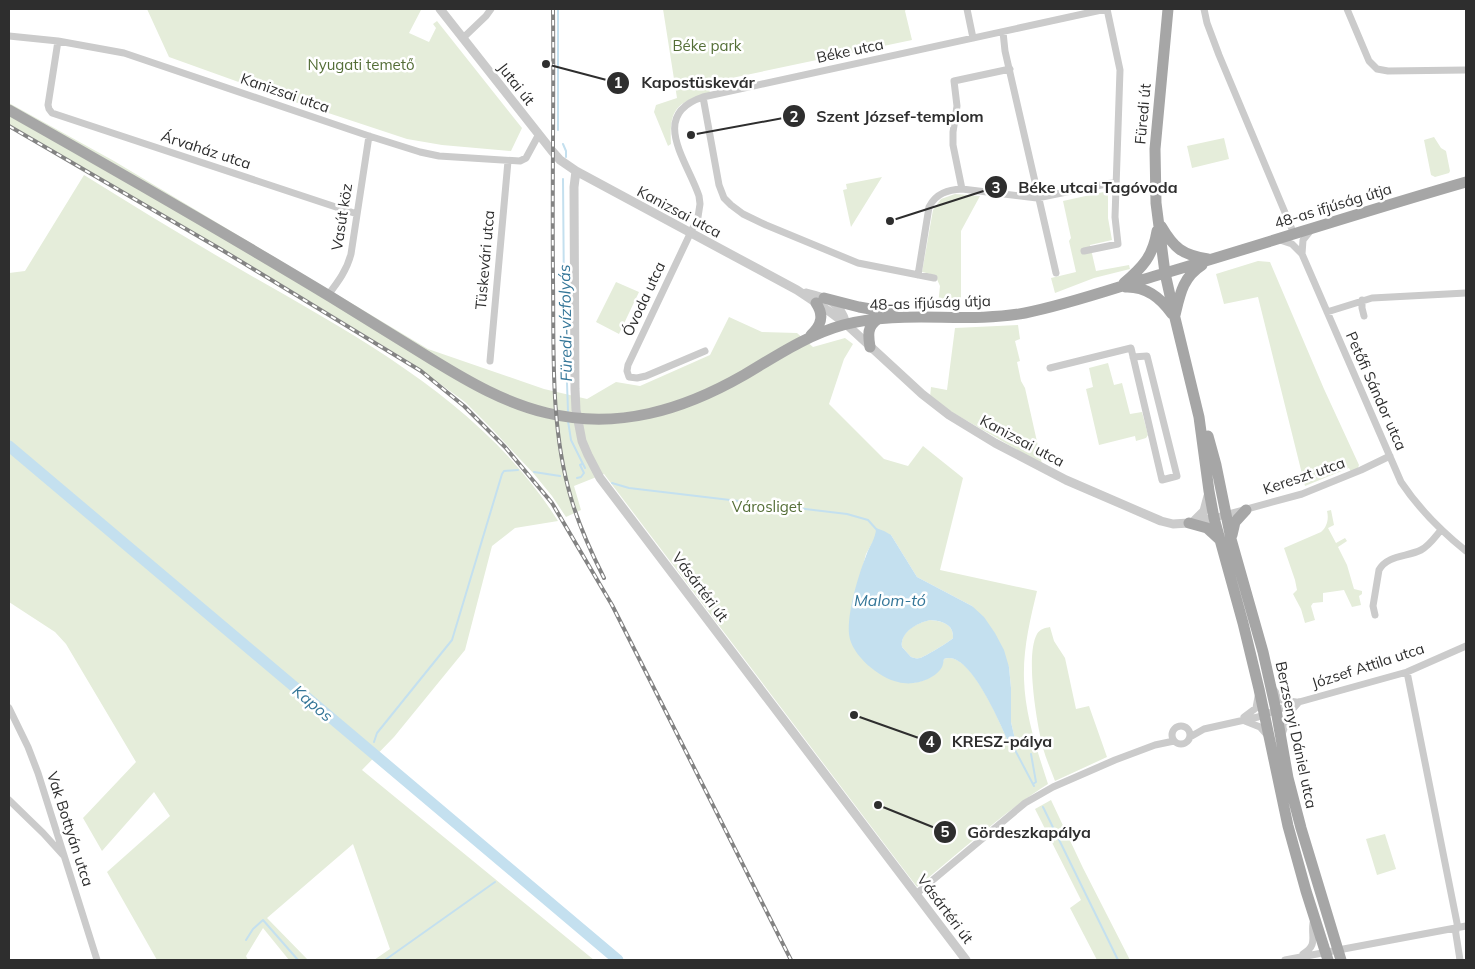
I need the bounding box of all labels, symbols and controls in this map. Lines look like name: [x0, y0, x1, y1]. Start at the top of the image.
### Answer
street label: Béke utca: [815, 34, 885, 67]
park label: Béke park: [672, 36, 742, 55]
park label: Nyugati temető: [307, 55, 415, 74]
street label: Jutai út: [494, 58, 539, 109]
callout: Kapostüskevár: [606, 67, 765, 98]
street label: Kanizsai utca: [238, 68, 332, 117]
text: Kapostüskevár: [641, 72, 756, 92]
text: 1: [613, 73, 623, 92]
street label: Füredi út: [1130, 83, 1155, 145]
callout: Szent József-templom: [781, 101, 994, 132]
text: Szent József-templom: [816, 106, 984, 126]
text: 2: [789, 107, 799, 126]
street label: Árvaház utca: [159, 126, 254, 173]
callout: Béke utcai Tagóvoda: [984, 172, 1188, 203]
text: Béke utcai Tagóvoda: [1018, 177, 1178, 197]
text: 3: [991, 178, 1001, 197]
street label: 48-as ifjúság útja: [1272, 179, 1394, 232]
street label: Kanizsai utca: [634, 181, 725, 242]
street label: Vasút köz: [327, 182, 356, 252]
street label: Tüskevári utca: [471, 209, 498, 310]
street label: Óvoda utca: [618, 258, 669, 339]
water label: Füredi-vízfolyás: [554, 264, 576, 382]
street label: 48-as ifjúság útja: [869, 291, 991, 314]
street label: Petőfi Sándor utca: [1342, 328, 1411, 453]
street label: Kanizsai utca: [977, 410, 1068, 471]
street label: Kereszt utca: [1260, 453, 1347, 498]
park label: Városliget: [732, 497, 802, 516]
street label: Vásártéri út: [668, 548, 733, 625]
water label: Malom-tó: [854, 590, 926, 610]
street label: József Attila utca: [1309, 638, 1426, 693]
street label: Berzsenyi Dániel utca: [1272, 660, 1321, 810]
water label: Kapos: [289, 680, 337, 726]
callout: KRESZ-pálya: [917, 726, 1062, 757]
text: KRESZ-pálya: [952, 731, 1052, 751]
text: 4: [925, 732, 935, 751]
street label: Vak Bottyán utca: [43, 769, 98, 888]
callout: Gördeszkapálya: [933, 816, 1101, 847]
text: 5: [940, 822, 950, 841]
text: Gördeszkapálya: [967, 822, 1091, 842]
street label: Vásártéri út: [913, 870, 978, 947]

